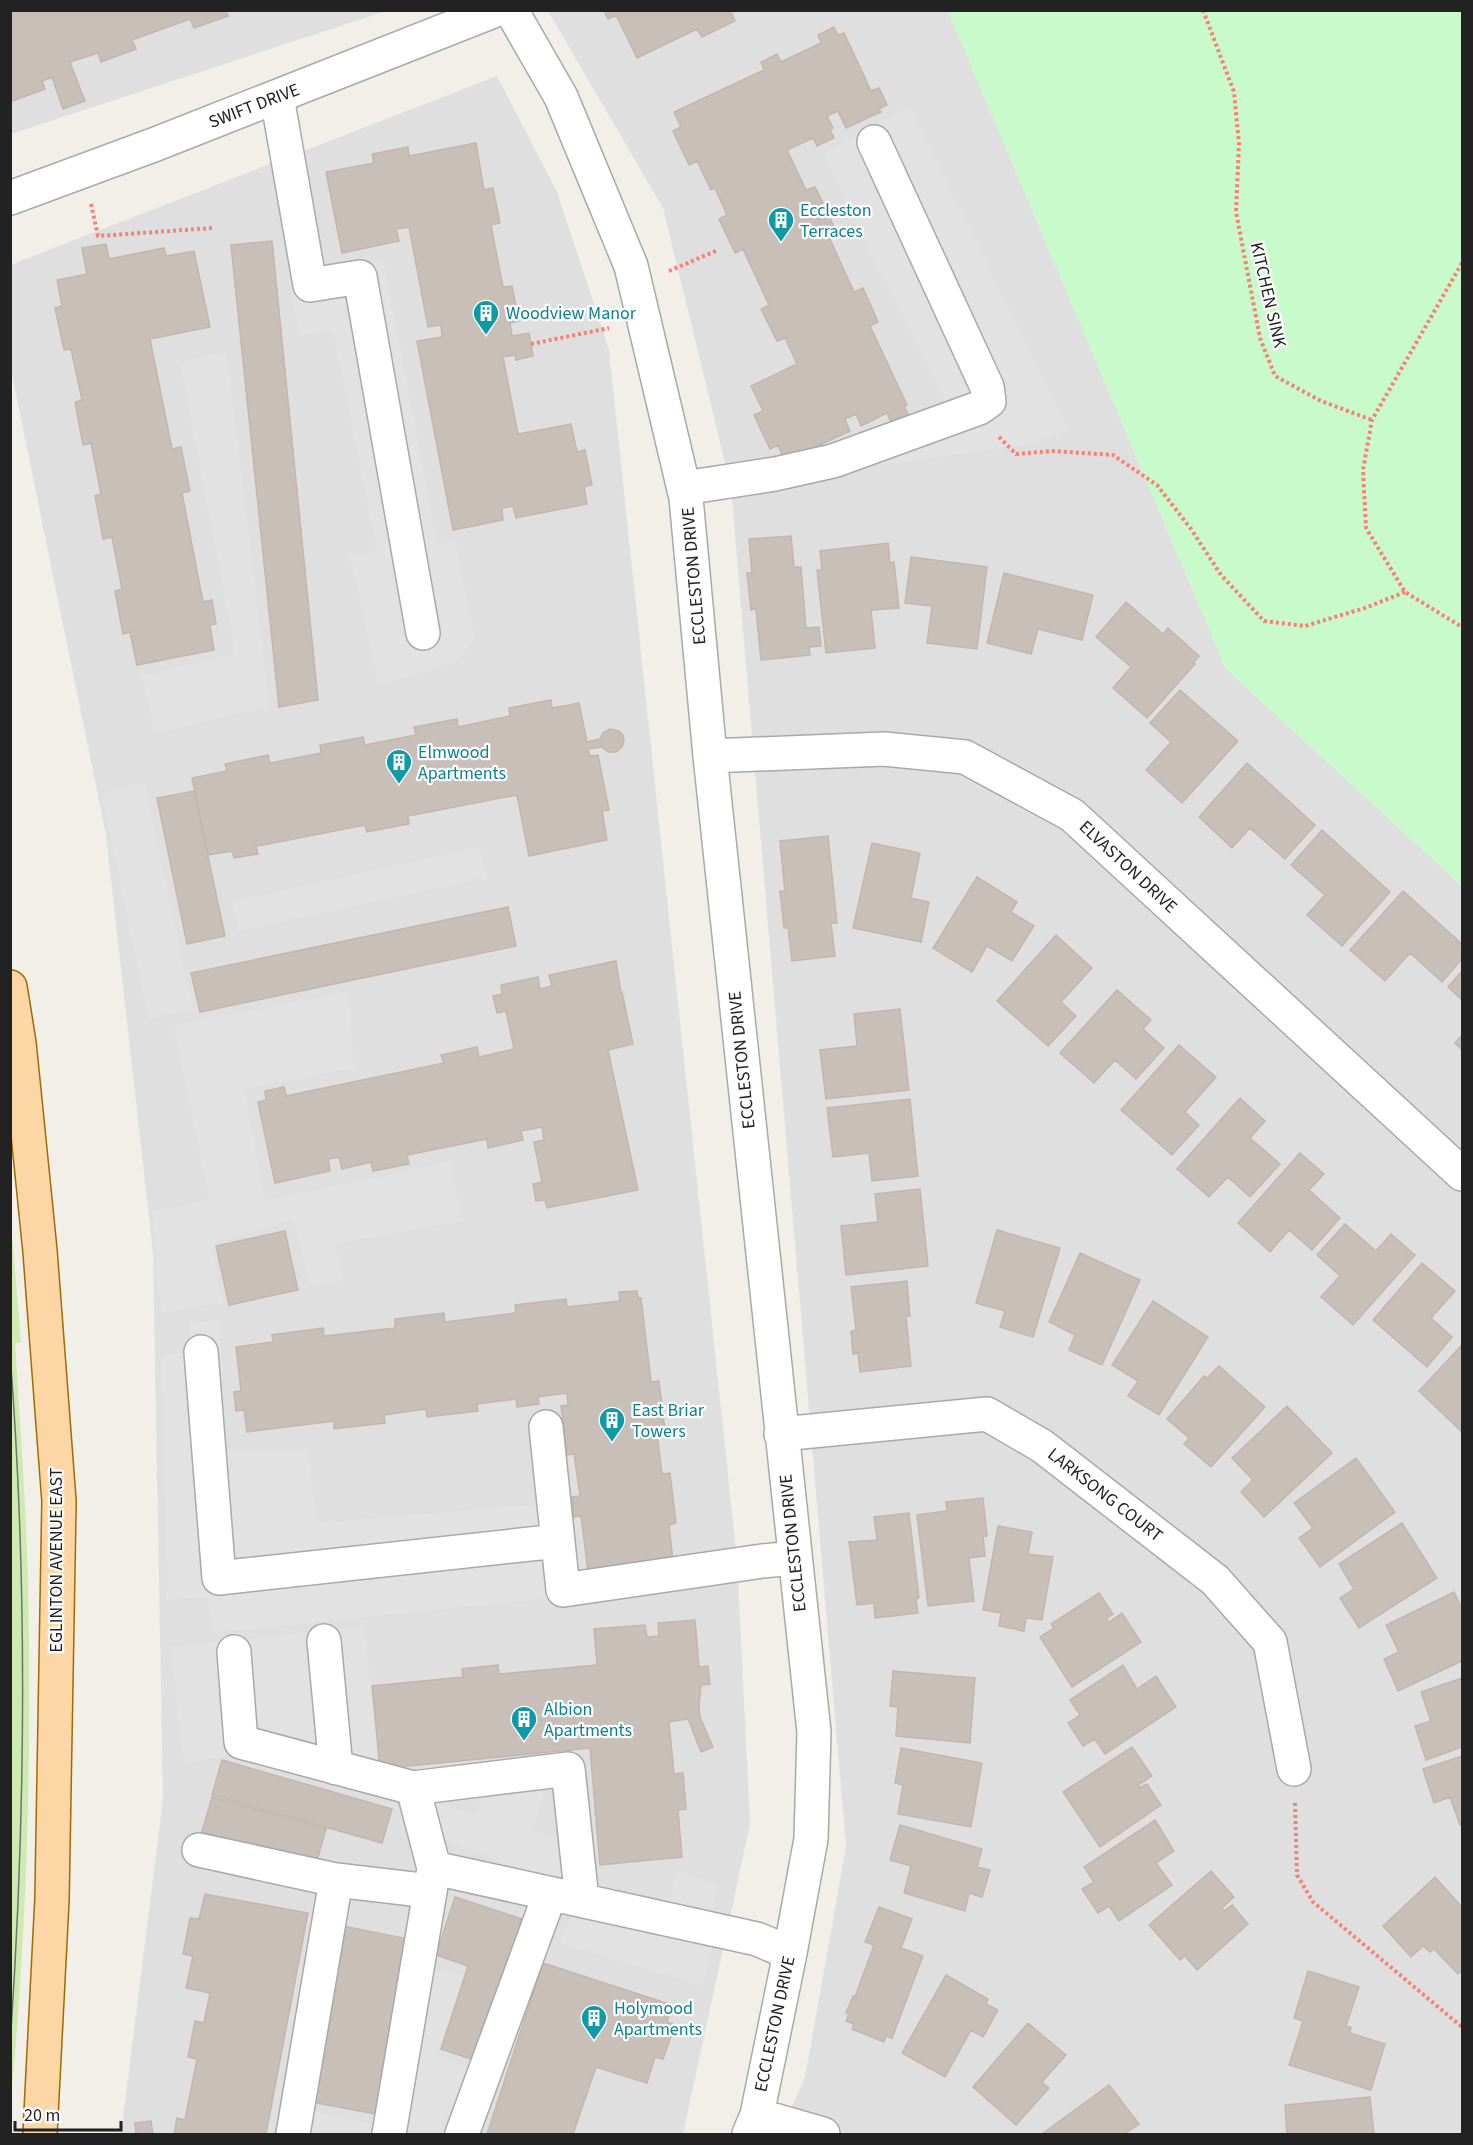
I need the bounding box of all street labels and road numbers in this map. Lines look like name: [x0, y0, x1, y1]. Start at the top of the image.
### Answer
street label: SWIFT DRIVE: [205, 77, 303, 135]
street label: KITCHEN SINK: [1244, 240, 1292, 351]
street label: ECCLESTON DRIVE: [676, 506, 712, 646]
street label: ELVASTON DRIVE: [1073, 815, 1183, 919]
street label: ECCLESTON DRIVE: [722, 990, 762, 1130]
street label: LARKSONG COURT: [1042, 1442, 1168, 1548]
street label: EGLINTON AVENUE EAST: [44, 1467, 69, 1652]
street label: ECCLESTON DRIVE: [773, 1473, 813, 1613]
street label: ECCLESTON DRIVE: [748, 1954, 802, 2094]

